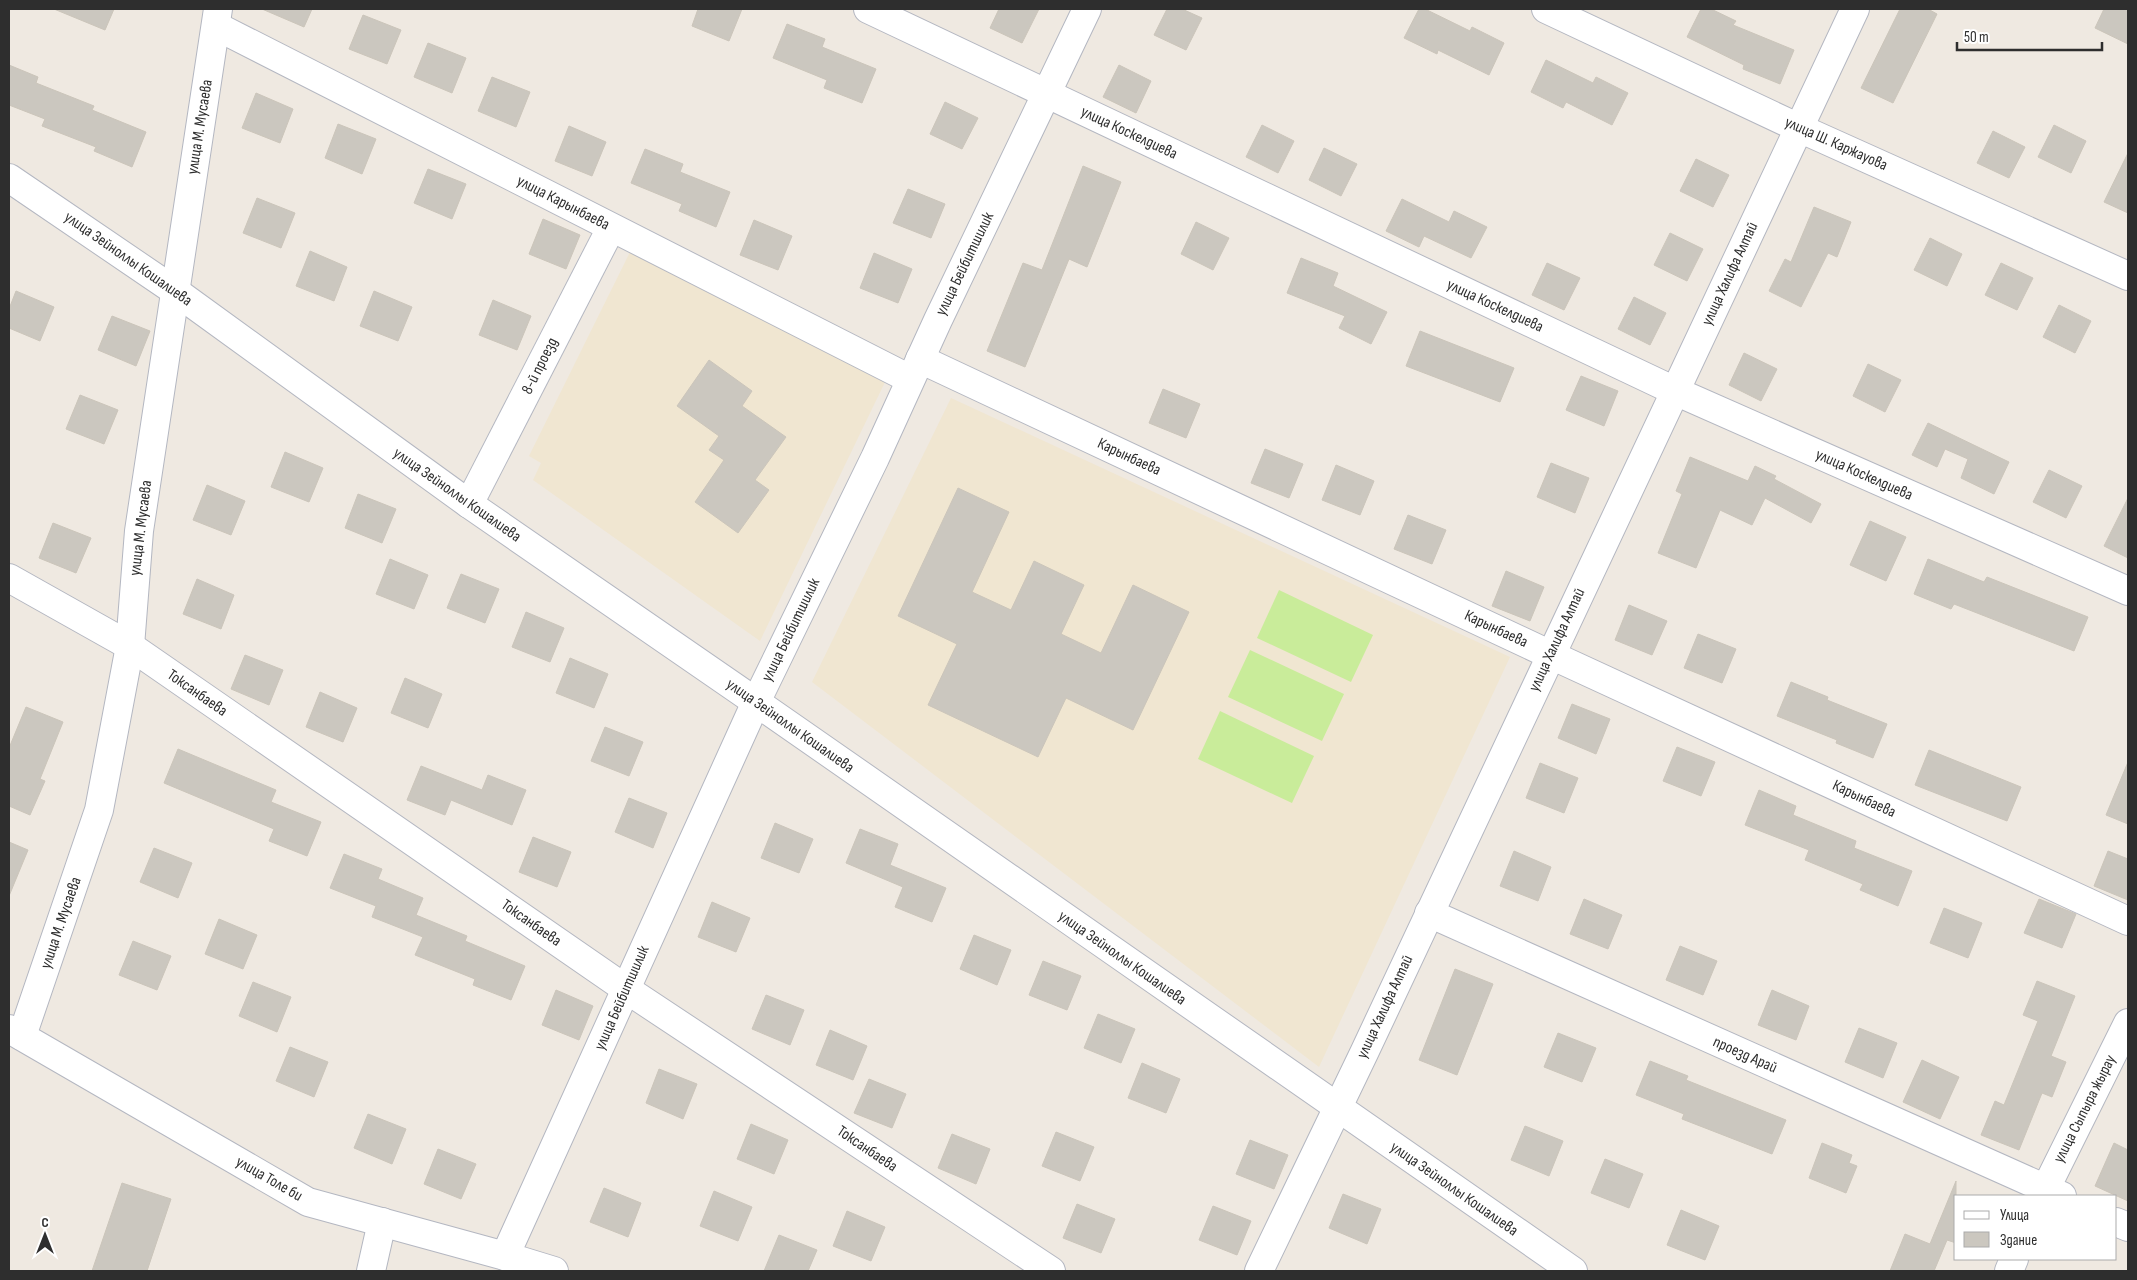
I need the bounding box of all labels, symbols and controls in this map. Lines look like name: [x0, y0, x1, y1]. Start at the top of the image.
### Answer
scale bar: [1957, 20, 2102, 52]
text: 50 m: [1964, 28, 1989, 47]
street label: улица М. Мусаева: [183, 78, 217, 176]
street label: улица Коскелдиева: [1078, 102, 1180, 164]
street label: улица Ш. Каржауова: [1782, 113, 1890, 175]
street label: улица Карынбаева: [513, 171, 613, 235]
street label: улица Зейноллы Кошалиева: [60, 208, 196, 310]
street label: улица Бейбитшилик: [932, 208, 999, 319]
street label: улица Халифа Алтай: [1698, 219, 1762, 329]
street label: улица Коскелдиева: [1444, 275, 1546, 337]
street label: 8-й проезд: [518, 334, 562, 398]
street label: Карынбаева: [1094, 434, 1164, 480]
street label: улица Зейноллы Кошалиева: [389, 444, 525, 546]
street label: улица Коскелдиева: [1812, 445, 1916, 505]
street label: улица М. Мусаева: [126, 479, 156, 577]
street label: улица Бейбитшилик: [758, 574, 825, 685]
street label: улица Халифа Алтай: [1525, 585, 1589, 695]
street label: Карынбаева: [1461, 606, 1531, 652]
street label: Токсанбаева: [163, 665, 231, 721]
street label: улица Зейноллы Кошалиева: [722, 675, 858, 777]
street label: Карынбаева: [1829, 776, 1899, 822]
street label: улица М. Мусаева: [36, 875, 86, 971]
street label: Токсанбаева: [497, 895, 565, 951]
street label: улица Зейноллы Кошалиева: [1054, 907, 1190, 1009]
street label: улица Бейбитшилик: [590, 942, 654, 1053]
street label: улица Халифа Алтай: [1353, 952, 1417, 1062]
street label: проезд Арай: [1710, 1032, 1780, 1078]
street label: улица Сыпыра жырау: [2050, 1052, 2120, 1166]
street label: Токсанбаева: [833, 1122, 901, 1176]
street label: улица Зейноллы Кошалиева: [1386, 1138, 1522, 1240]
street label: улица Толе би: [232, 1152, 306, 1206]
legend: [1954, 1195, 2117, 1260]
text: Улица: [2000, 1206, 2029, 1225]
north arrow: [20, 1210, 70, 1260]
text: С: [41, 1214, 49, 1231]
text: Здание: [2000, 1231, 2037, 1250]

